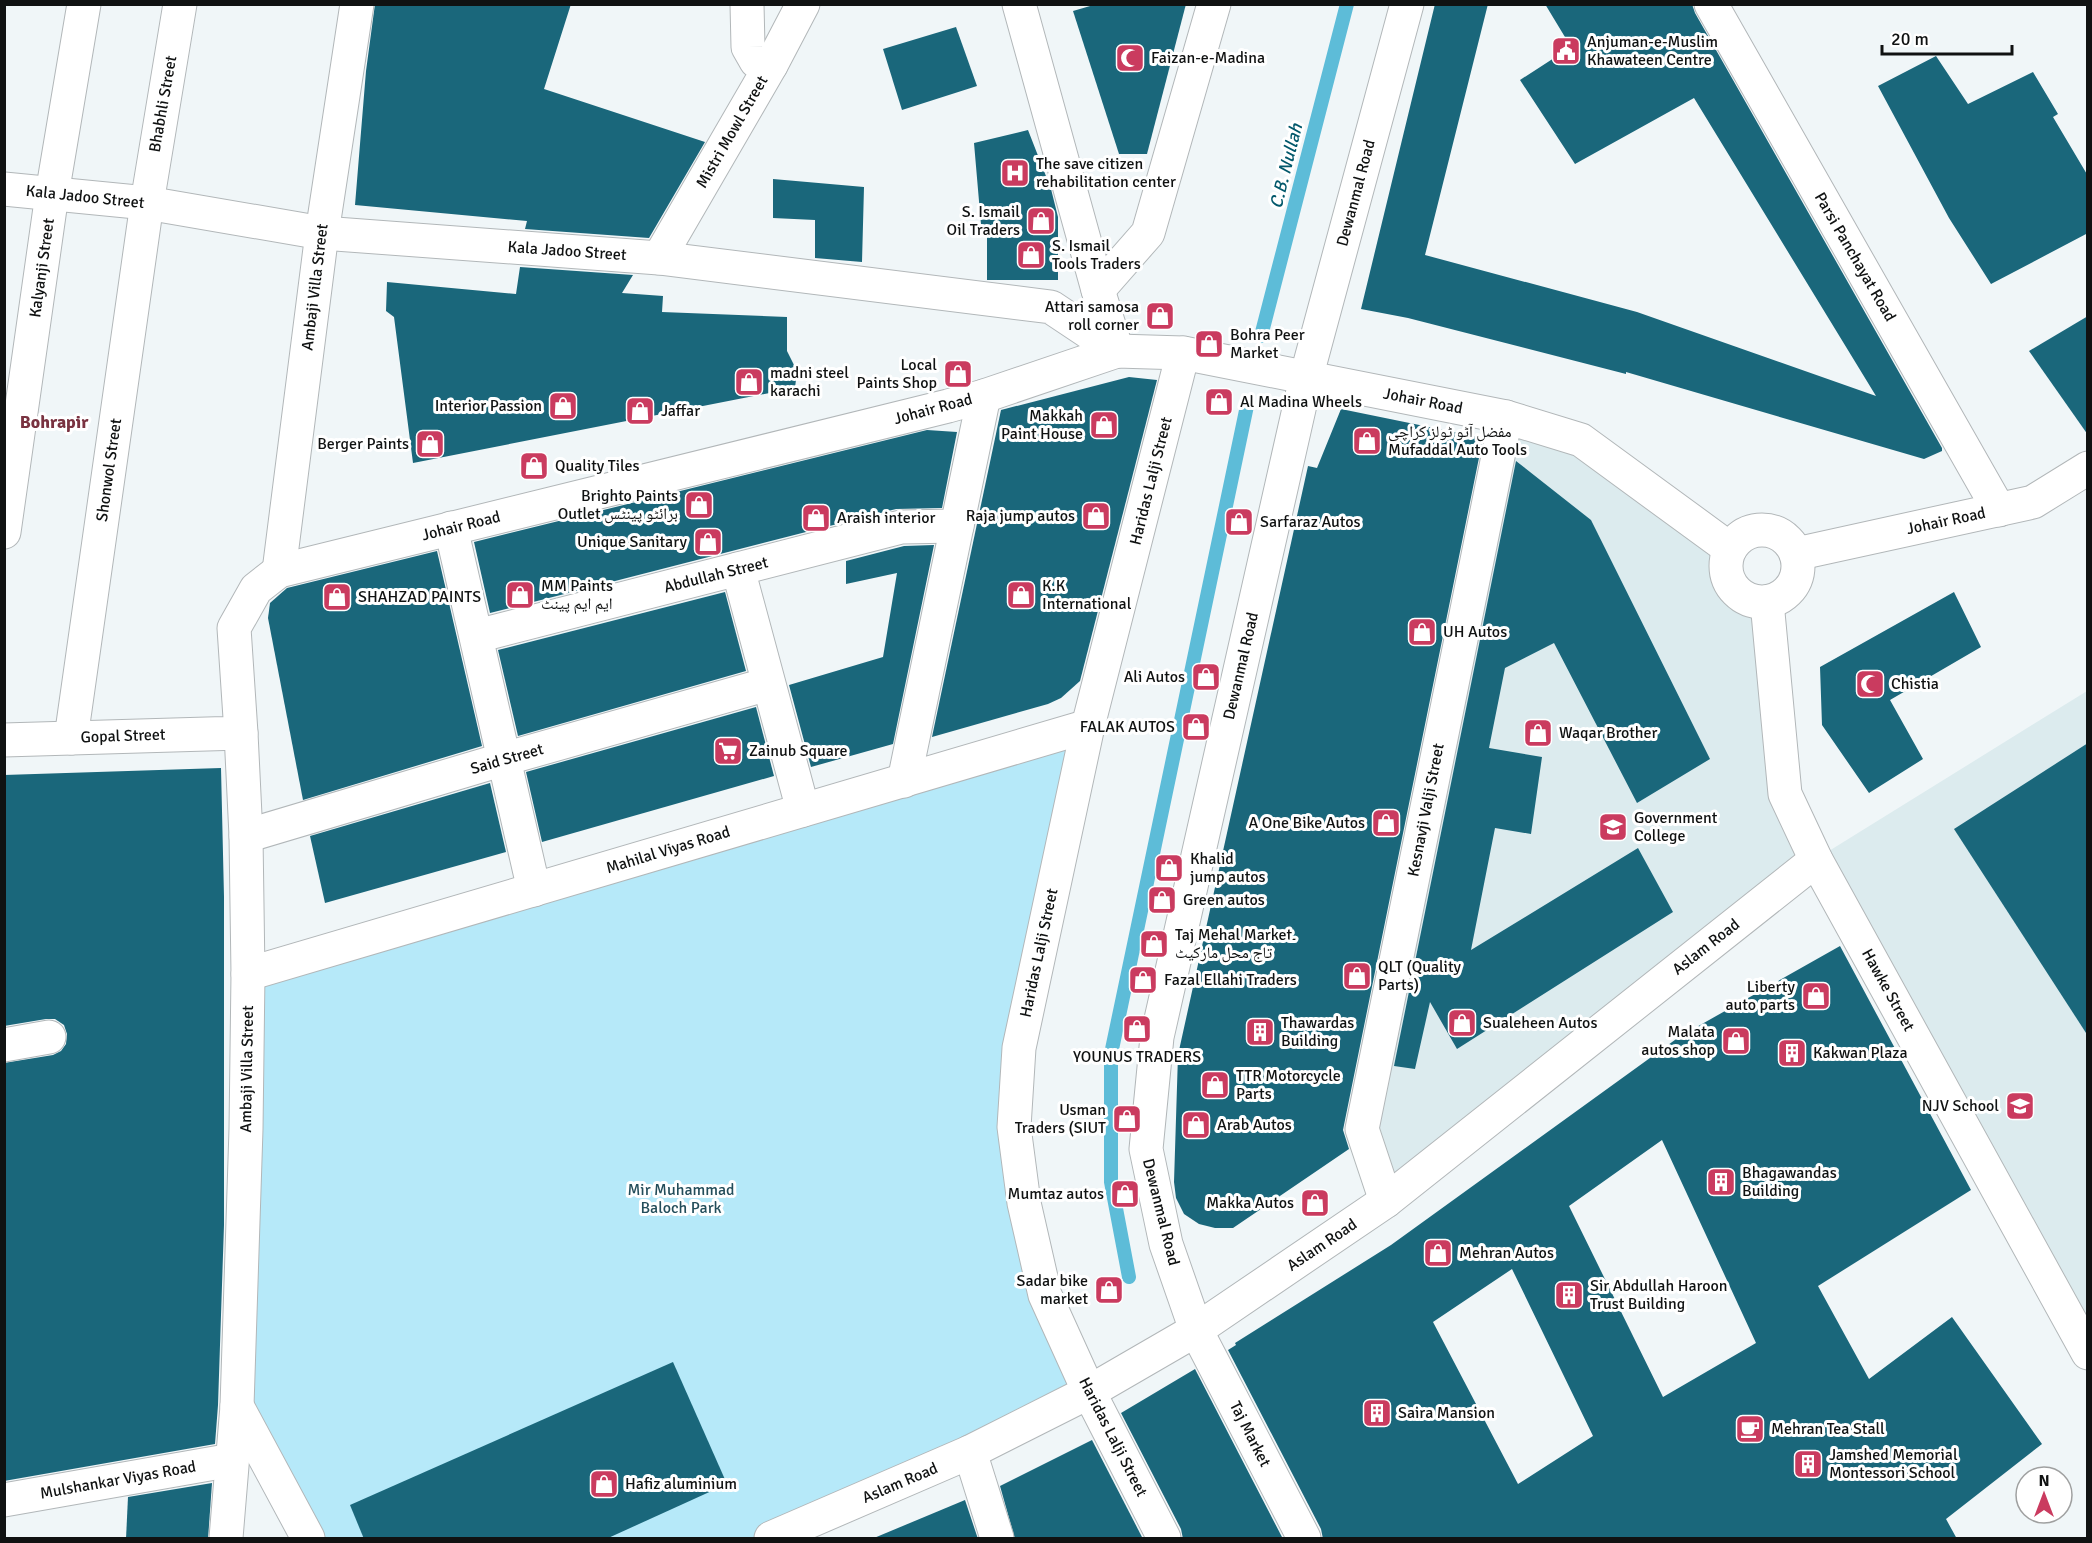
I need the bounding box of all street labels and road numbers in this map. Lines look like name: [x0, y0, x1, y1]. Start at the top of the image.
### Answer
street label: Bhabhli Street: [145, 54, 181, 154]
street label: Mistri Mowl Street: [692, 72, 772, 192]
street label: Dewanmal Road: [1332, 137, 1380, 249]
street label: Kala Jadoo Street: [25, 181, 146, 213]
street label: Parsi Panchayat Road: [1810, 189, 1900, 325]
street label: Kalyanji Street: [25, 217, 59, 319]
street label: Ambaji Villa Street: [297, 222, 333, 352]
street label: Kala Jadoo Street: [507, 237, 628, 265]
street label: Johair Road: [1382, 384, 1464, 418]
street label: Johair Road: [892, 389, 974, 429]
street label: Haridas Lalji Street: [1125, 414, 1177, 547]
street label: Shonwol Street: [92, 417, 126, 523]
street label: Johair Road: [1905, 503, 1987, 539]
street label: Johair Road: [420, 507, 502, 545]
street label: Abdullah Street: [662, 552, 771, 598]
street label: Dewanmal Road: [1219, 610, 1263, 722]
street label: Gopal Street: [80, 725, 166, 747]
street label: Said Street: [468, 739, 546, 779]
street label: Kesnavji Valji Street: [1403, 741, 1449, 878]
street label: Mahilal Viyas Road: [604, 822, 732, 878]
street label: Haridas Lalji Street: [1016, 886, 1063, 1019]
street label: Aslam Road: [1668, 914, 1744, 980]
street label: Hawke Street: [1857, 945, 1919, 1035]
street label: Ambaji Villa Street: [236, 1005, 258, 1133]
street label: Dewanmal Road: [1138, 1156, 1184, 1268]
street label: Aslam Road: [1283, 1214, 1361, 1276]
street label: Haridas Lalji Street: [1074, 1374, 1152, 1500]
street label: Taj Market: [1225, 1398, 1275, 1471]
street label: Mulshankar Viyas Road: [38, 1456, 198, 1504]
street label: Aslam Road: [859, 1458, 941, 1508]

